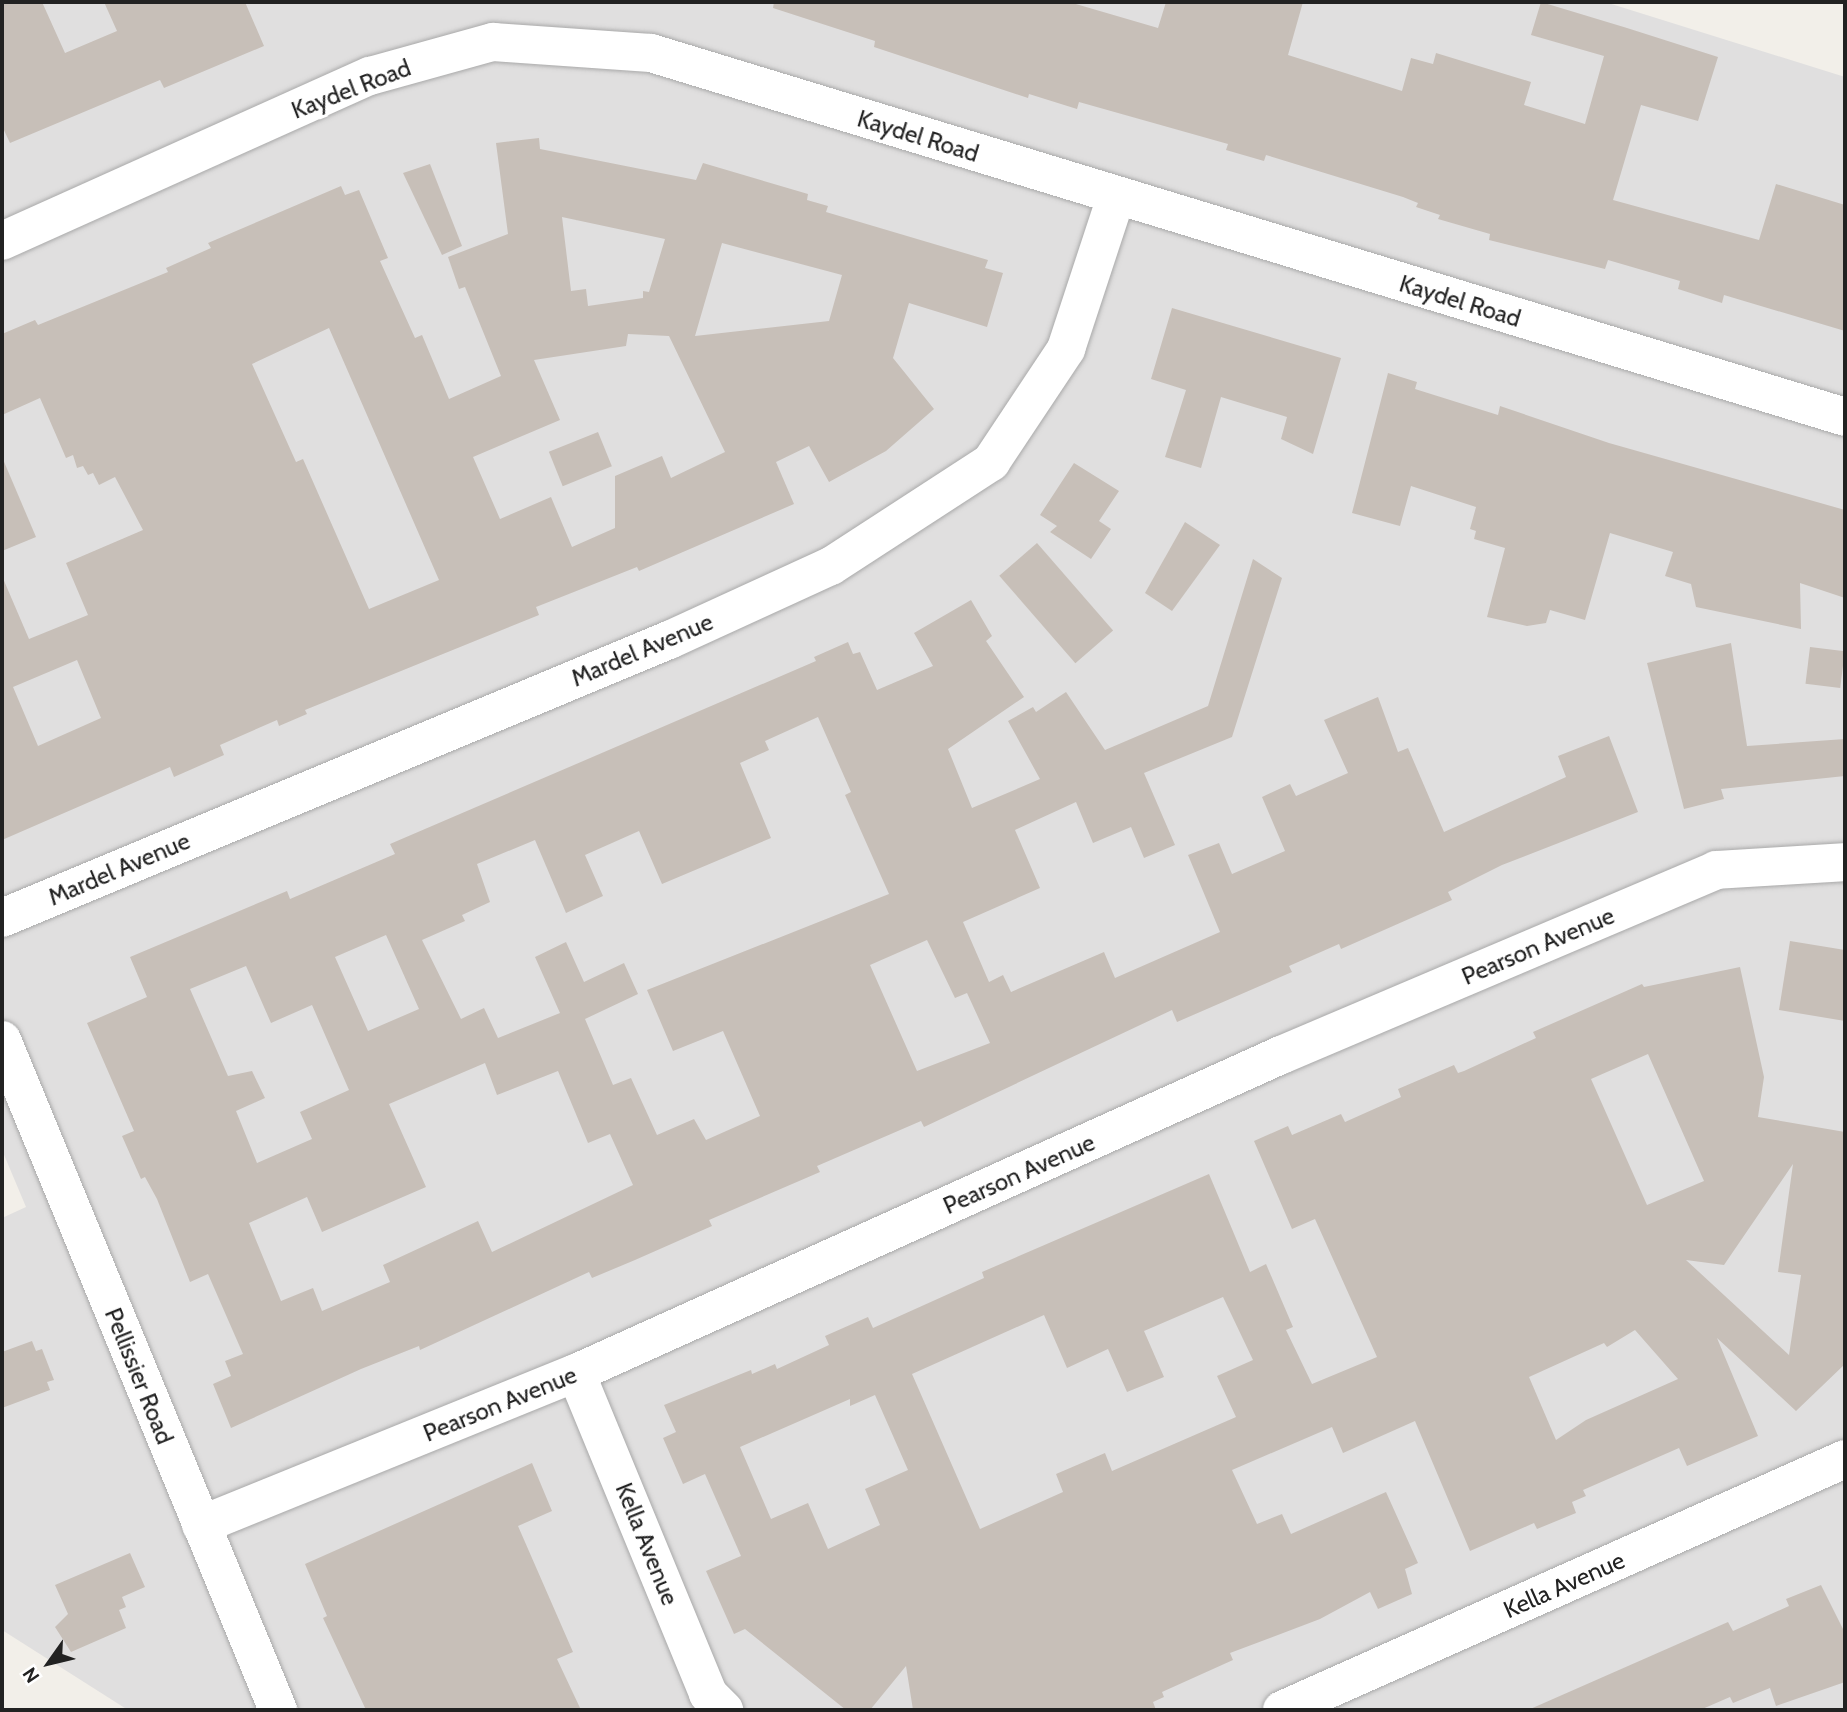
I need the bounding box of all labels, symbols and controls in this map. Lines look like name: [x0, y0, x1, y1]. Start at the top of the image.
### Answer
street label: Kaydel Road: [287, 53, 415, 125]
street label: Kaydel Road: [854, 104, 982, 168]
street label: Kaydel Road: [1396, 269, 1524, 333]
street label: Mardel Avenue: [567, 607, 717, 693]
street label: Mardel Avenue: [44, 826, 194, 912]
street label: Pearson Avenue: [1457, 901, 1619, 991]
street label: Pearson Avenue: [939, 1128, 1099, 1220]
street label: Pellissier Road: [99, 1304, 179, 1448]
street label: Pearson Avenue: [419, 1360, 581, 1448]
street label: Kella Avenue: [609, 1479, 685, 1609]
street label: Kella Avenue: [1499, 1546, 1629, 1624]
north arrow: [14, 1628, 84, 1698]
text: N: [18, 1663, 44, 1687]

